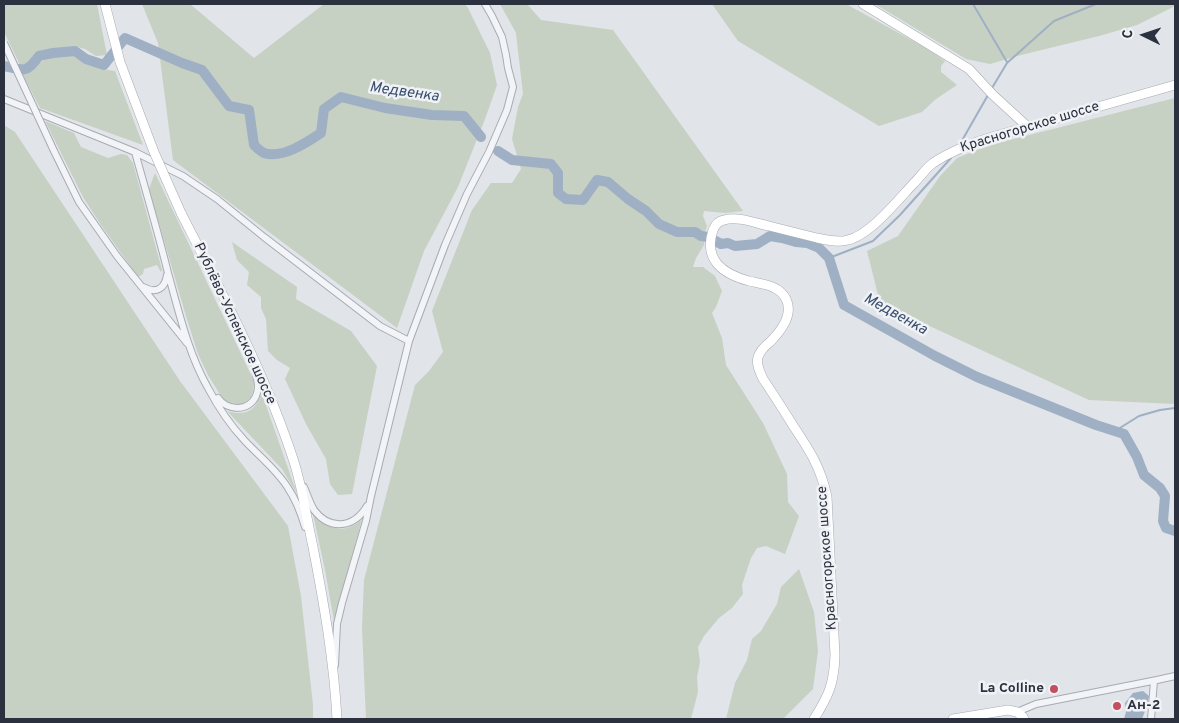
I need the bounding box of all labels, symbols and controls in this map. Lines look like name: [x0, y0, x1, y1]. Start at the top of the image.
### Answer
north arrow: [1119, 10, 1169, 60]
text: С: [1120, 29, 1137, 39]
water label: Медвенка: [368, 79, 440, 107]
street label: Красногорское шоссе: [958, 99, 1102, 157]
street label: Рублёво-Успенское шоссе: [189, 241, 279, 407]
water label: Медвенка: [860, 290, 930, 340]
street label: Красногорское шоссе: [815, 485, 841, 631]
place label: La Colline: [980, 681, 1044, 697]
marker: La Colline: [1048, 683, 1060, 695]
place label: Ан-2: [1127, 698, 1160, 714]
marker: Ан-2: [1111, 700, 1123, 712]

